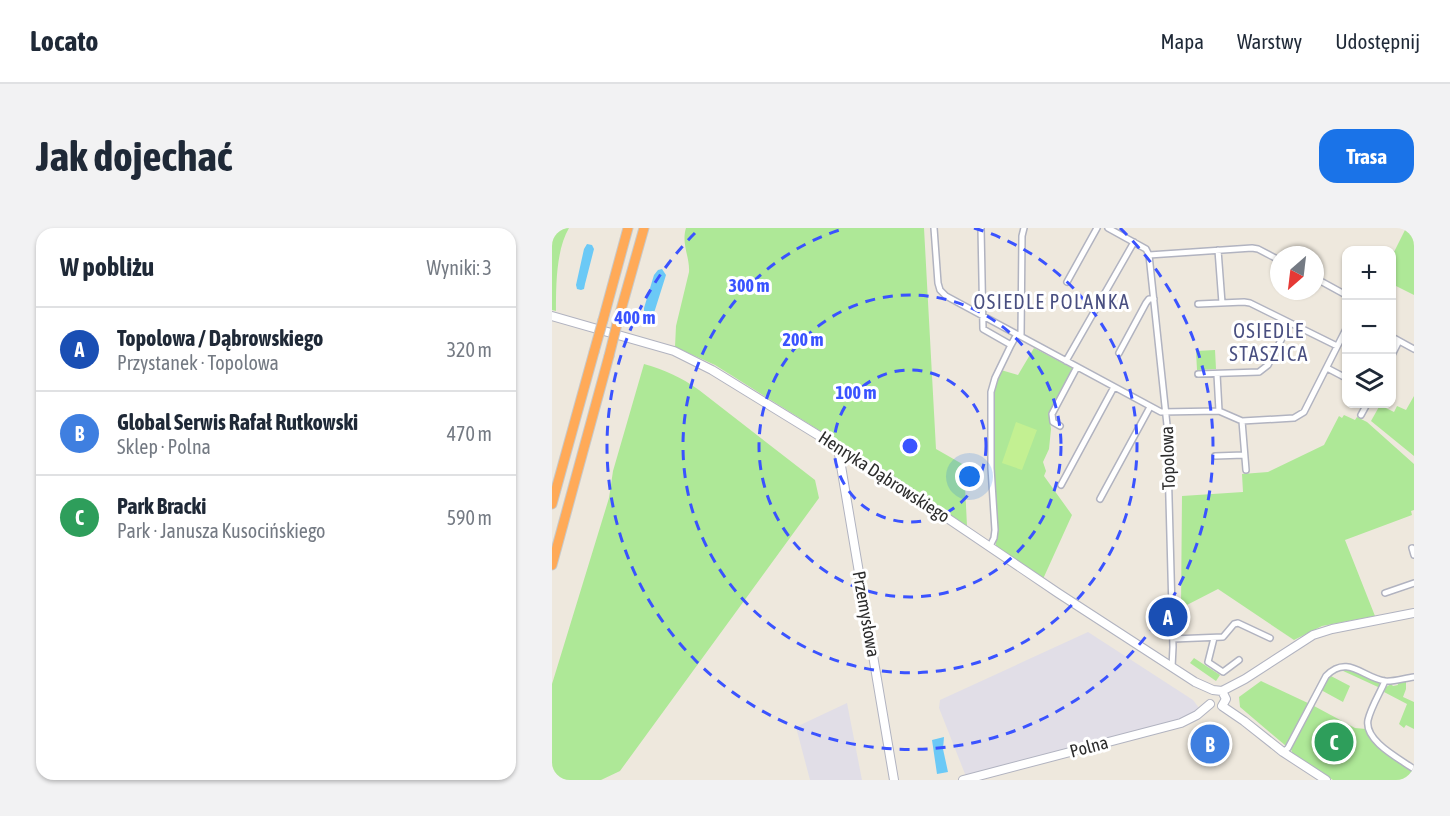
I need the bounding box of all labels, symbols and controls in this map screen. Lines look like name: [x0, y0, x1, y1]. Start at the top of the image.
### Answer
text: Locato: [30, 25, 98, 57]
text: Mapa: [1160, 29, 1204, 53]
text: Warstwy: [1237, 29, 1302, 53]
text: Udostępnij: [1335, 29, 1420, 53]
button: Trasa: [1319, 129, 1414, 183]
text: Jak dojechać: [36, 132, 232, 180]
north arrow: [1270, 246, 1324, 300]
map controls: [1342, 246, 1396, 408]
button: +: [1342, 246, 1396, 300]
text: W pobliżu: [60, 252, 154, 282]
text: Wyniki: 3: [426, 256, 492, 279]
text: 300 m: [729, 275, 769, 296]
district label: OSIEDLE POLANKA: [974, 290, 1130, 313]
button: −: [1342, 300, 1396, 354]
text: 400 m: [614, 307, 655, 328]
district label: OSIEDLE STASZICA: [1229, 319, 1309, 365]
text: Topolowa / Dąbrowskiego: [117, 325, 323, 351]
text: 200 m: [783, 329, 823, 350]
text: A: [75, 338, 84, 361]
text: 320 m: [447, 338, 492, 361]
text: Przystanek · Topolowa: [117, 351, 279, 374]
button: layers: [1342, 354, 1396, 408]
text: 100 m: [836, 382, 876, 403]
text: Global Serwis Rafał Rutkowski: [117, 409, 358, 435]
text: B: [75, 422, 84, 445]
text: 470 m: [447, 422, 492, 445]
street label: Henryka Dąbrowskiego: [815, 426, 954, 527]
street label: Topolowa: [1156, 426, 1179, 490]
text: Sklep · Polna: [117, 435, 211, 458]
centre of rings: [900, 436, 920, 456]
your location: [955, 462, 984, 491]
text: Park Bracki: [117, 493, 206, 519]
text: C: [75, 506, 84, 529]
text: 590 m: [447, 506, 492, 529]
text: Park · Janusza Kusocińskiego: [117, 519, 325, 542]
street label: Przemysłowa: [849, 569, 884, 659]
pin: A: [1148, 594, 1188, 640]
pin: C: [1314, 720, 1354, 764]
pin: B: [1190, 722, 1230, 766]
street label: Polna: [1067, 731, 1110, 762]

